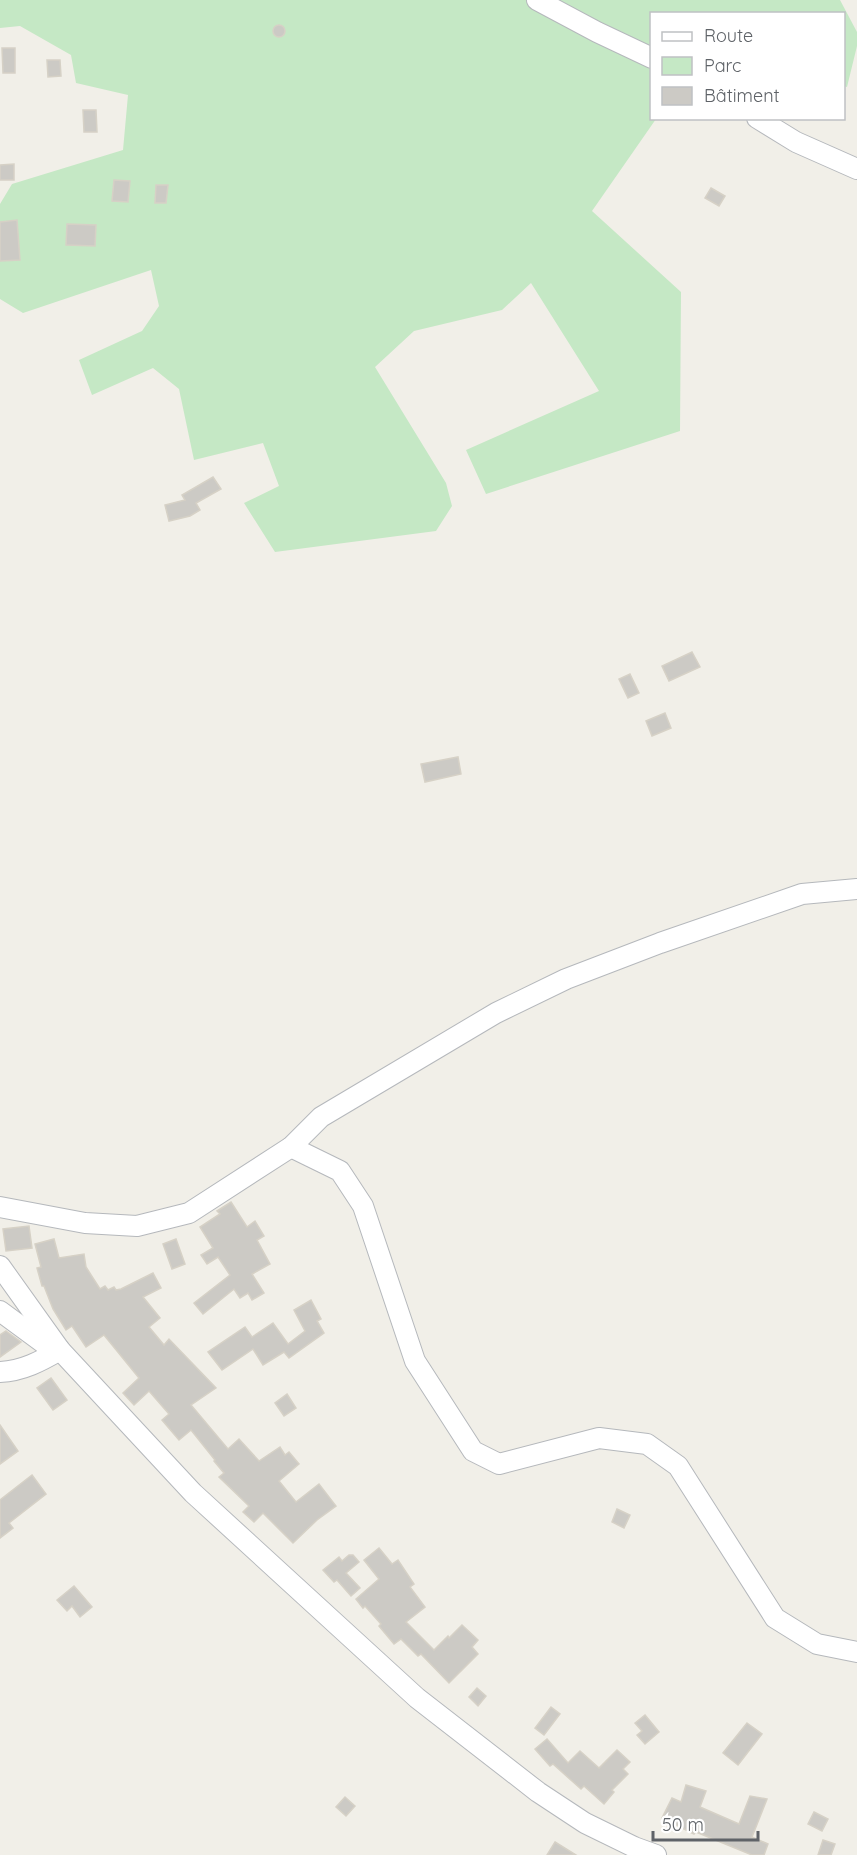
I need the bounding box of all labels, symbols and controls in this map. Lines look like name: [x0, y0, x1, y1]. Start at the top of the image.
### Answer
legend: [650, 12, 845, 120]
text: Route: [704, 24, 753, 47]
text: Parc: [704, 54, 741, 77]
text: Bâtiment: [704, 84, 780, 107]
scale bar: [653, 1804, 758, 1842]
text: 50 m: [662, 1813, 704, 1836]

